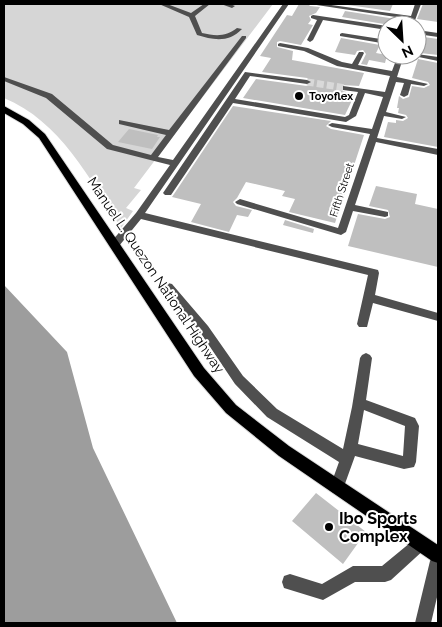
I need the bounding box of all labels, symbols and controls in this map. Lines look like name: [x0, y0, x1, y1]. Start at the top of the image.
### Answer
north arrow: [377, 15, 427, 65]
text: N: [399, 42, 416, 61]
marker: Toyoflex: [293, 90, 305, 102]
place label: Toyoflex: [309, 90, 353, 103]
street label: Fifth Street: [327, 161, 357, 219]
street label: Manuel L. Quezon National Highway: [84, 174, 228, 376]
place label: Ibo Sports Complex: [339, 509, 417, 546]
marker: Ibo Sports Complex: [323, 521, 335, 533]

